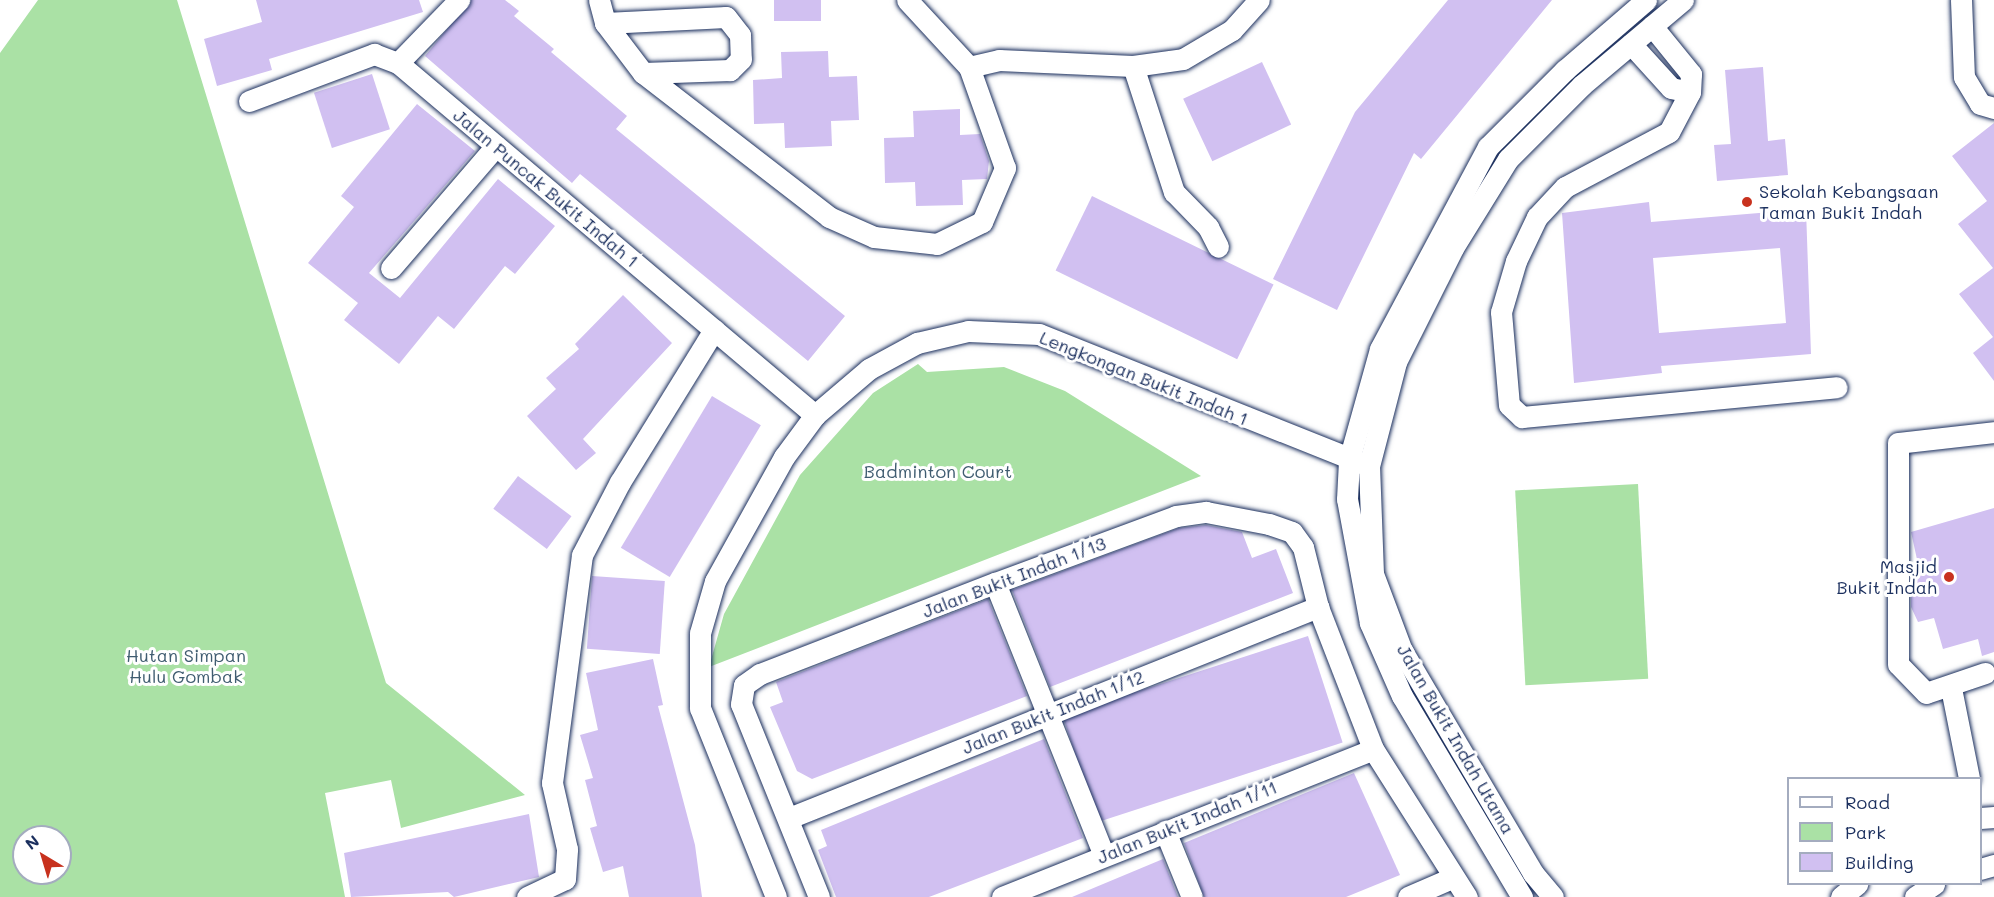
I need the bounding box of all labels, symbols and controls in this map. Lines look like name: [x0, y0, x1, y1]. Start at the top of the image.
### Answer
street label: Jalan Puncak Bukit Indah 1: [449, 104, 643, 272]
place label: Sekolah Kebangsaan Taman Bukit Indah: [1759, 181, 1938, 224]
marker: Sekolah Kebangsaan Taman Bukit Indah: [1740, 195, 1754, 209]
street label: Lengkongan Bukit Indah 1: [1037, 326, 1251, 430]
park label: Badminton Court: [864, 460, 1012, 482]
street label: Jalan Bukit Indah 1/13: [919, 532, 1109, 622]
place label: Masjid Bukit Indah: [1837, 556, 1937, 598]
marker: Masjid Bukit Indah: [1942, 570, 1956, 584]
street label: Jalan Bukit Indah Utama: [1393, 640, 1519, 838]
park label: Hutan Simpan Hulu Gombak: [126, 645, 246, 688]
street label: Jalan Bukit Indah 1/12: [959, 666, 1147, 758]
street label: Jalan Bukit Indah 1/11: [1094, 776, 1280, 868]
legend: [1787, 777, 1982, 885]
text: Road: [1845, 790, 1890, 814]
text: Park: [1845, 820, 1886, 844]
north arrow: [12, 825, 72, 885]
text: N: [21, 830, 43, 854]
text: Building: [1845, 850, 1913, 874]

